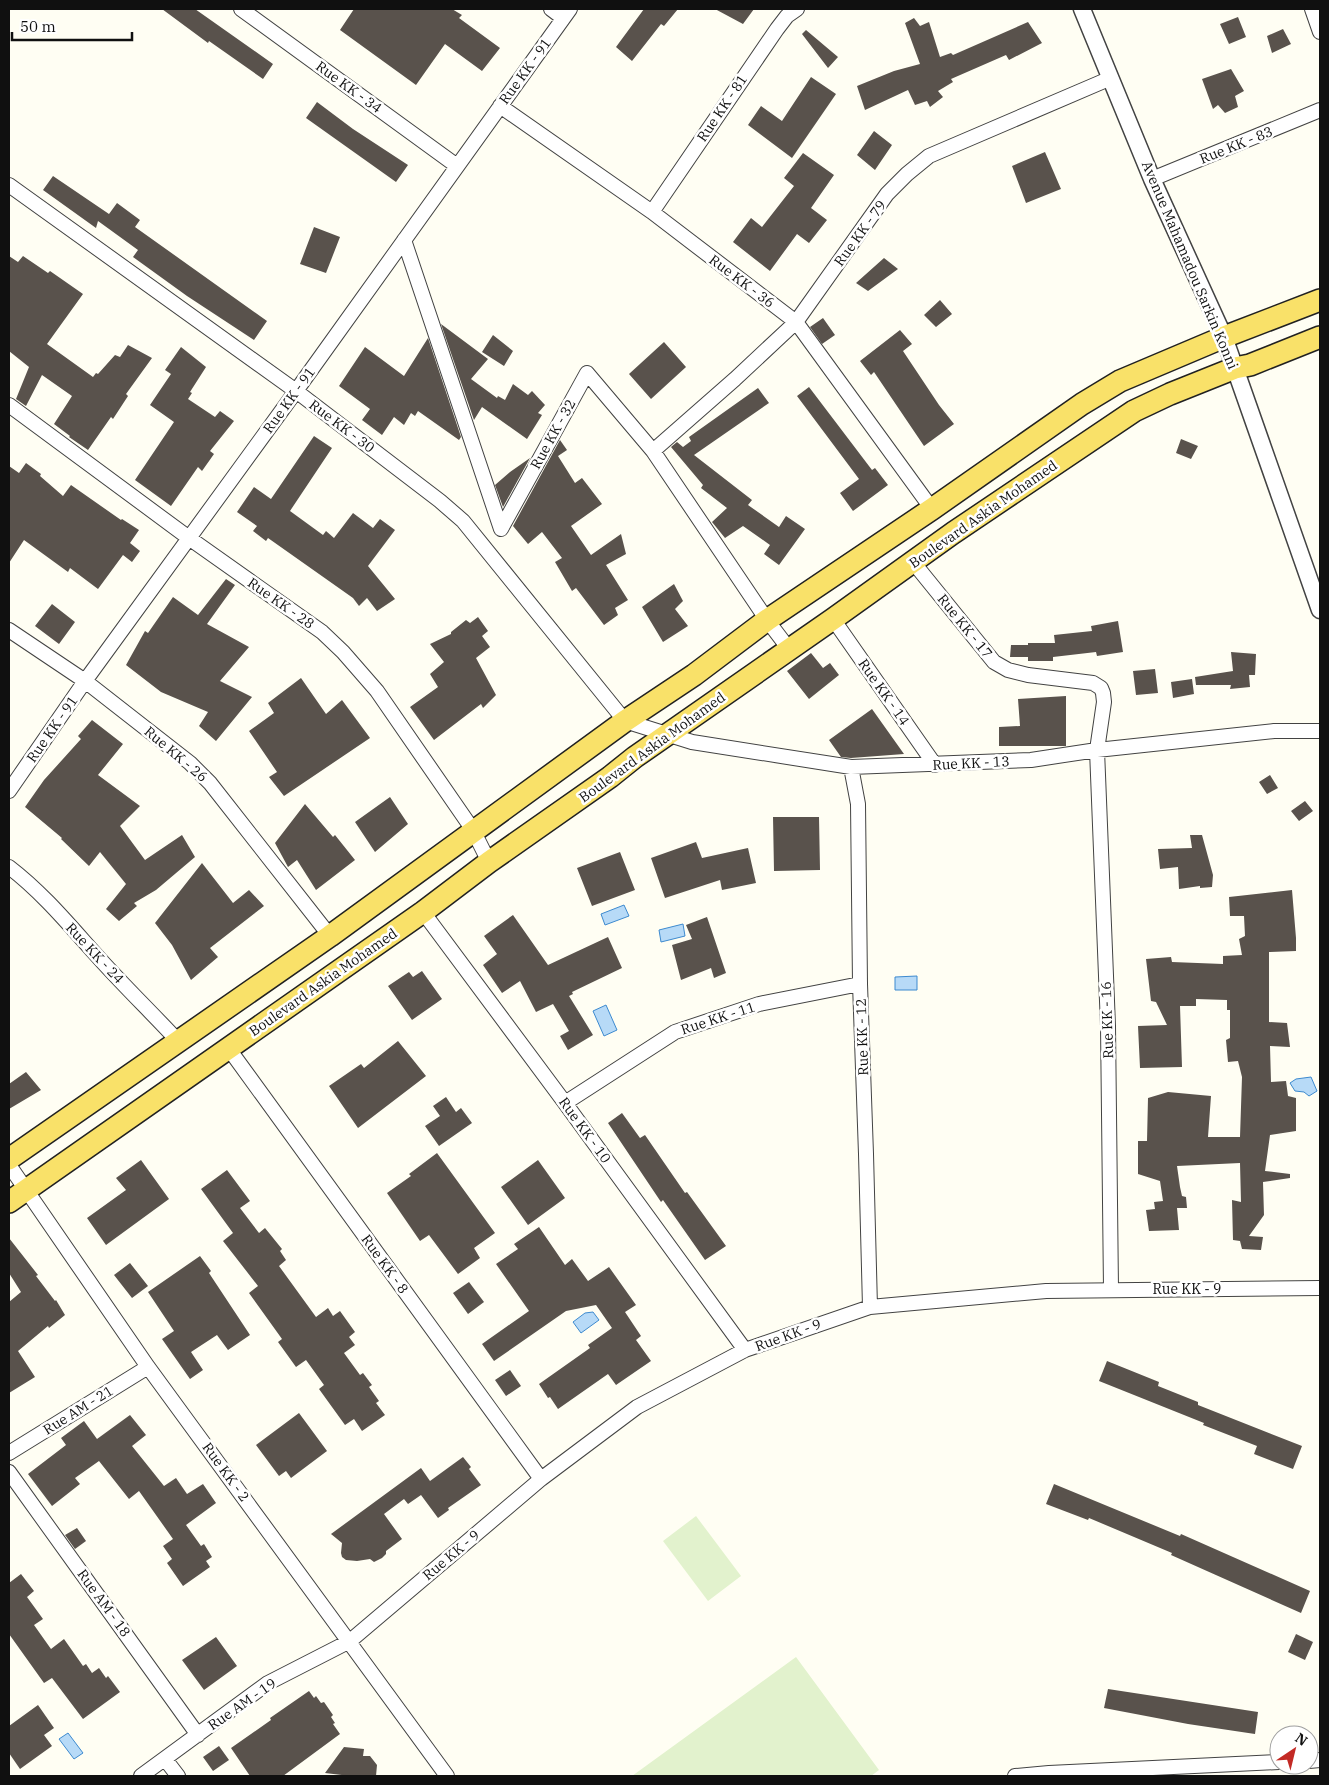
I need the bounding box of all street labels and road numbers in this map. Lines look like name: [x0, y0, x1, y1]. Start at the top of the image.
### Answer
street label: Rue KK - 91: [495, 34, 555, 108]
street label: Rue KK - 34: [312, 57, 386, 117]
street label: Rue KK - 81: [693, 71, 751, 145]
street label: Rue KK - 83: [1197, 122, 1275, 168]
street label: Avenue Mahamadou Sarkin Konni: [1138, 158, 1242, 372]
street label: Rue KK - 79: [830, 196, 890, 270]
street label: Rue KK - 36: [706, 251, 778, 311]
street label: Rue KK - 91: [259, 363, 319, 437]
street label: Rue KK - 30: [306, 396, 378, 456]
street label: Rue KK - 32: [526, 396, 580, 472]
street label: Boulevard Askia Mohamed: [906, 456, 1061, 572]
street label: Rue KK - 28: [244, 573, 318, 633]
street label: Rue KK - 17: [934, 590, 996, 662]
street label: Rue KK - 14: [854, 655, 914, 729]
street label: Boulevard Askia Mohamed: [575, 688, 729, 806]
street label: Rue KK - 91: [22, 692, 82, 766]
street label: Rue KK - 26: [141, 722, 211, 786]
street label: Rue KK - 13: [932, 752, 1010, 774]
street label: Rue KK - 24: [62, 919, 128, 987]
street label: Boulevard Askia Mohamed: [246, 924, 401, 1040]
street label: Rue KK - 16: [1097, 981, 1117, 1059]
street label: Rue KK - 11: [678, 997, 758, 1039]
street label: Rue KK - 12: [852, 998, 872, 1076]
street label: Rue KK - 10: [555, 1093, 615, 1167]
street label: Rue KK - 8: [357, 1231, 413, 1297]
street label: Rue KK - 9: [1153, 1280, 1221, 1298]
street label: Rue KK - 9: [753, 1315, 823, 1355]
street label: Rue AM - 21: [40, 1381, 116, 1439]
street label: Rue KK - 2: [198, 1439, 254, 1505]
street label: Rue KK - 9: [419, 1526, 483, 1584]
street label: Rue AM - 18: [73, 1566, 135, 1640]
street label: Rue AM - 19: [204, 1674, 280, 1734]

